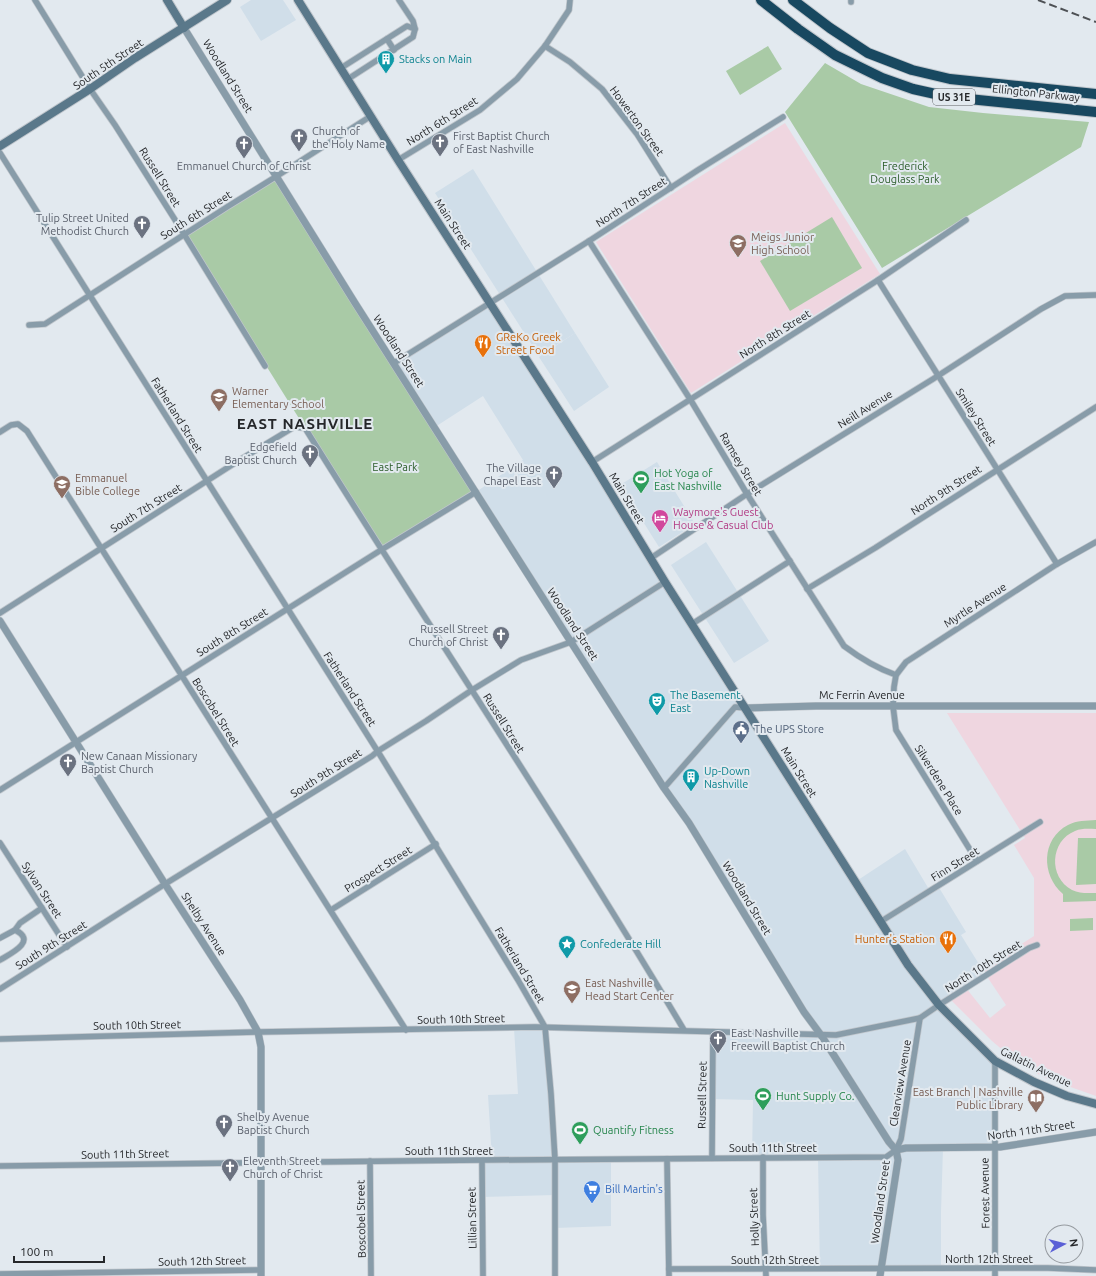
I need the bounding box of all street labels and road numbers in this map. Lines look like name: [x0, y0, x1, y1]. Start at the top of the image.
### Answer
street label: South 5th Street: [71, 36, 146, 92]
street label: Woodland Street: [201, 37, 256, 115]
street label: Ellington Parkway: [992, 82, 1081, 104]
street label: Howerton Street: [608, 84, 667, 159]
road number: US 31E: [933, 89, 975, 105]
street label: North 6th Street: [404, 94, 480, 148]
street label: Russell Street: [137, 145, 183, 209]
street label: North 7th Street: [594, 174, 669, 229]
street label: South 6th Street: [158, 188, 234, 242]
street label: Main Street: [432, 197, 474, 252]
street label: North 8th Street: [737, 307, 813, 361]
street label: Woodland Street: [371, 313, 427, 390]
street label: Fatherland Street: [149, 375, 205, 455]
street label: Smiley Street: [954, 386, 999, 448]
street label: Neill Avenue: [836, 387, 894, 431]
street label: Ramsey Street: [717, 430, 765, 498]
street label: North 9th Street: [909, 462, 984, 517]
street label: Main Street: [607, 470, 647, 526]
street label: South 7th Street: [108, 481, 184, 535]
street label: Myrtle Avenue: [942, 580, 1008, 630]
street label: Woodland Street: [545, 586, 601, 663]
street label: South 8th Street: [194, 605, 270, 659]
street label: Fatherland Street: [321, 650, 379, 729]
street label: Boscobel Street: [190, 676, 242, 749]
street label: Mc Ferrin Avenue: [819, 689, 905, 701]
street label: Russell Street: [481, 691, 527, 755]
street label: Silverdene Place: [913, 743, 965, 817]
street label: Main Street: [779, 744, 820, 800]
street label: South 9th Street: [288, 746, 364, 800]
street label: Prospect Street: [342, 843, 414, 895]
street label: Finn Street: [929, 844, 982, 883]
street label: Woodland Street: [720, 859, 774, 938]
street label: Sylvan Street: [19, 860, 65, 921]
street label: Shelby Avenue: [179, 890, 229, 958]
street label: South 9th Street: [13, 918, 89, 972]
street label: Fatherland Street: [493, 925, 548, 1006]
street label: North 10th Street: [943, 937, 1024, 994]
street label: South 10th Street: [417, 1012, 506, 1026]
street label: South 10th Street: [93, 1018, 182, 1032]
street label: Clearview Avenue: [887, 1039, 913, 1127]
street label: Gallatin Avenue: [999, 1045, 1073, 1089]
street label: Russell Street: [695, 1060, 709, 1129]
street label: North 11th Street: [987, 1118, 1076, 1142]
street label: South 11th Street: [729, 1142, 818, 1154]
street label: South 11th Street: [405, 1145, 494, 1157]
street label: South 11th Street: [81, 1147, 170, 1161]
street label: Forest Avenue: [978, 1157, 992, 1229]
street label: Woodland Street: [868, 1159, 892, 1244]
street label: Boscobel Street: [354, 1179, 368, 1258]
street label: Lillian Street: [465, 1186, 479, 1249]
street label: Holly Street: [747, 1187, 761, 1246]
street label: North 12th Street: [945, 1253, 1034, 1265]
street label: South 12th Street: [158, 1254, 247, 1268]
street label: South 12th Street: [731, 1254, 820, 1266]

